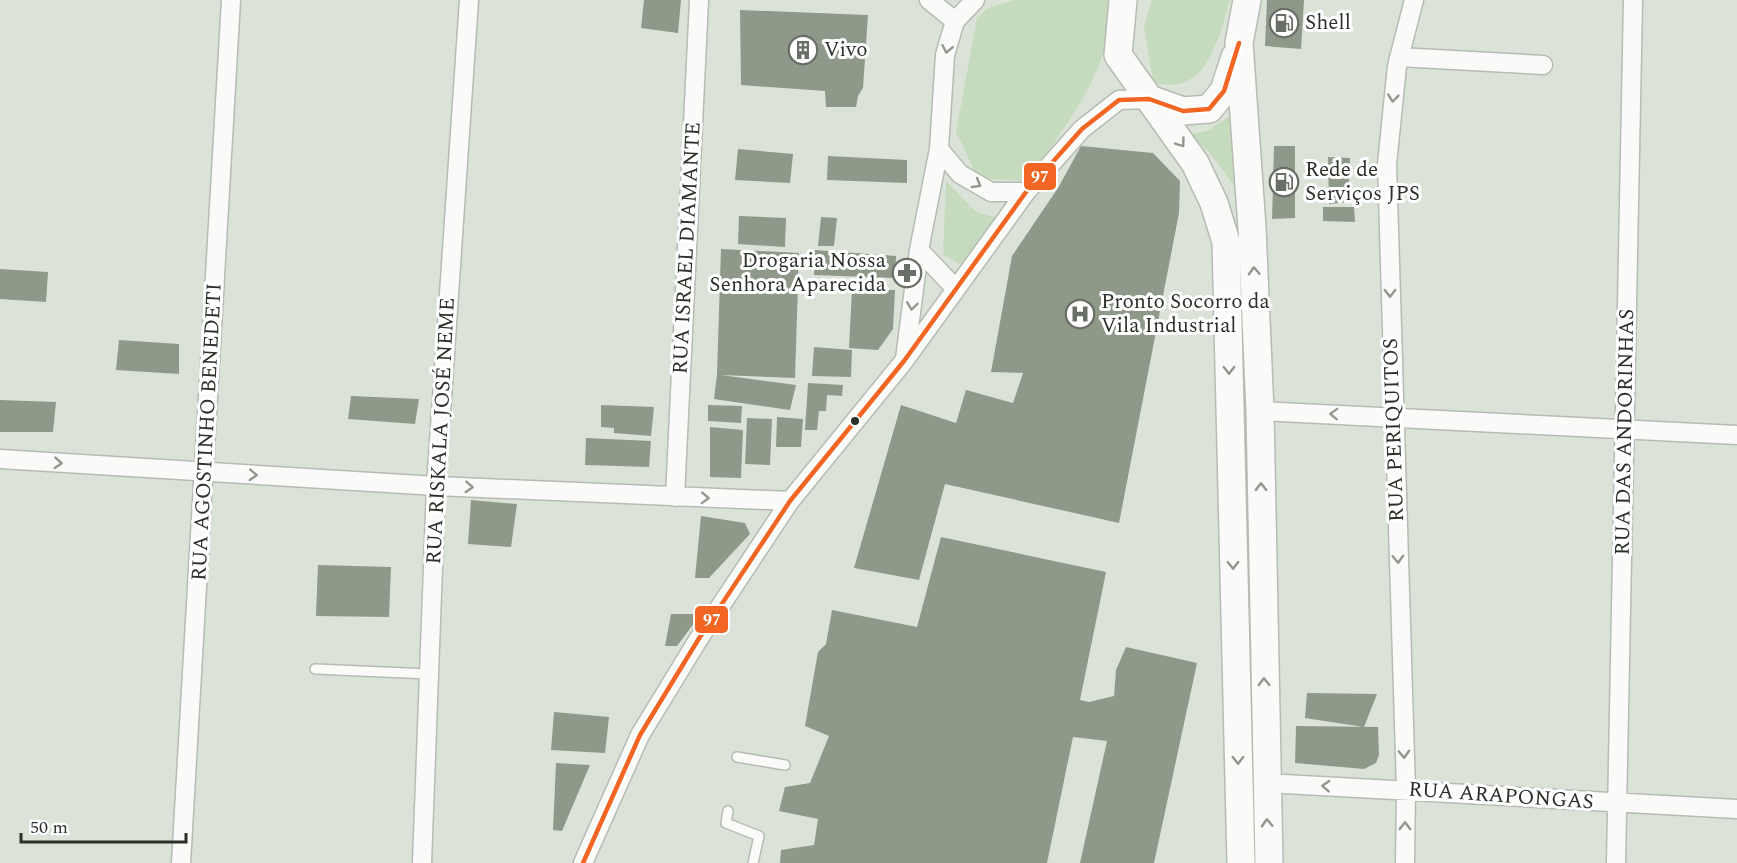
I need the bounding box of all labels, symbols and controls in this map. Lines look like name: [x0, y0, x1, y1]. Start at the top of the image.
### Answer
fuel station icon: Shell: [1268, 7, 1300, 39]
place label: Shell: [1305, 7, 1351, 39]
building icon: Vivo: [787, 34, 819, 66]
place label: Vivo: [824, 34, 868, 66]
one-way arrow: [941, 44, 954, 54]
one-way arrow: [1387, 94, 1400, 103]
street label: RUA ISRAEL DIAMANTE: [664, 121, 710, 375]
one-way arrow: [1173, 137, 1184, 148]
place label: Rede de Serviços JPS: [1305, 154, 1420, 210]
line badge: 97: [1023, 162, 1057, 191]
text: 97: [1031, 165, 1049, 189]
fuel station icon: Rede de Serviços JPS: [1268, 166, 1300, 198]
one-way arrow: [971, 177, 981, 188]
place label: Drogaria Nossa Senhora Aparecida: [709, 245, 887, 301]
pharmacy icon: Drogaria Nossa Senhora Aparecida: [891, 257, 923, 289]
one-way arrow: [1247, 267, 1260, 276]
street label: RUA AGOSTINHO BENEDETI: [183, 282, 231, 582]
place label: Pronto Socorro da Vila Industrial: [1101, 286, 1271, 342]
one-way arrow: [1384, 288, 1396, 297]
street label: RUA RISKALA JOSÉ NEME: [418, 297, 464, 565]
hospital icon: Pronto Socorro da Vila Industrial: [1064, 298, 1096, 330]
one-way arrow: [906, 301, 918, 310]
street label: RUA DAS ANDORINHAS: [1607, 308, 1643, 556]
street label: RUA PERIQUITOS: [1375, 338, 1413, 522]
one-way arrow: [1222, 365, 1235, 374]
one-way arrow: [1330, 407, 1339, 420]
unlabelled marker: [849, 415, 861, 427]
one-way arrow: [54, 456, 63, 469]
one-way arrow: [248, 468, 258, 481]
one-way arrow: [464, 481, 473, 494]
one-way arrow: [1255, 483, 1267, 492]
one-way arrow: [701, 491, 710, 504]
one-way arrow: [1391, 554, 1404, 563]
one-way arrow: [1227, 560, 1240, 569]
line badge: 97: [694, 605, 729, 634]
text: 97: [703, 608, 721, 632]
one-way arrow: [1258, 678, 1271, 687]
one-way arrow: [1398, 749, 1411, 758]
one-way arrow: [1232, 755, 1245, 764]
street label: RUA ARAPONGAS: [1407, 774, 1595, 818]
one-way arrow: [1322, 779, 1331, 792]
scale bar: [21, 806, 186, 844]
text: 50 m: [30, 814, 68, 841]
one-way arrow: [1261, 818, 1274, 827]
one-way arrow: [1399, 822, 1411, 831]

